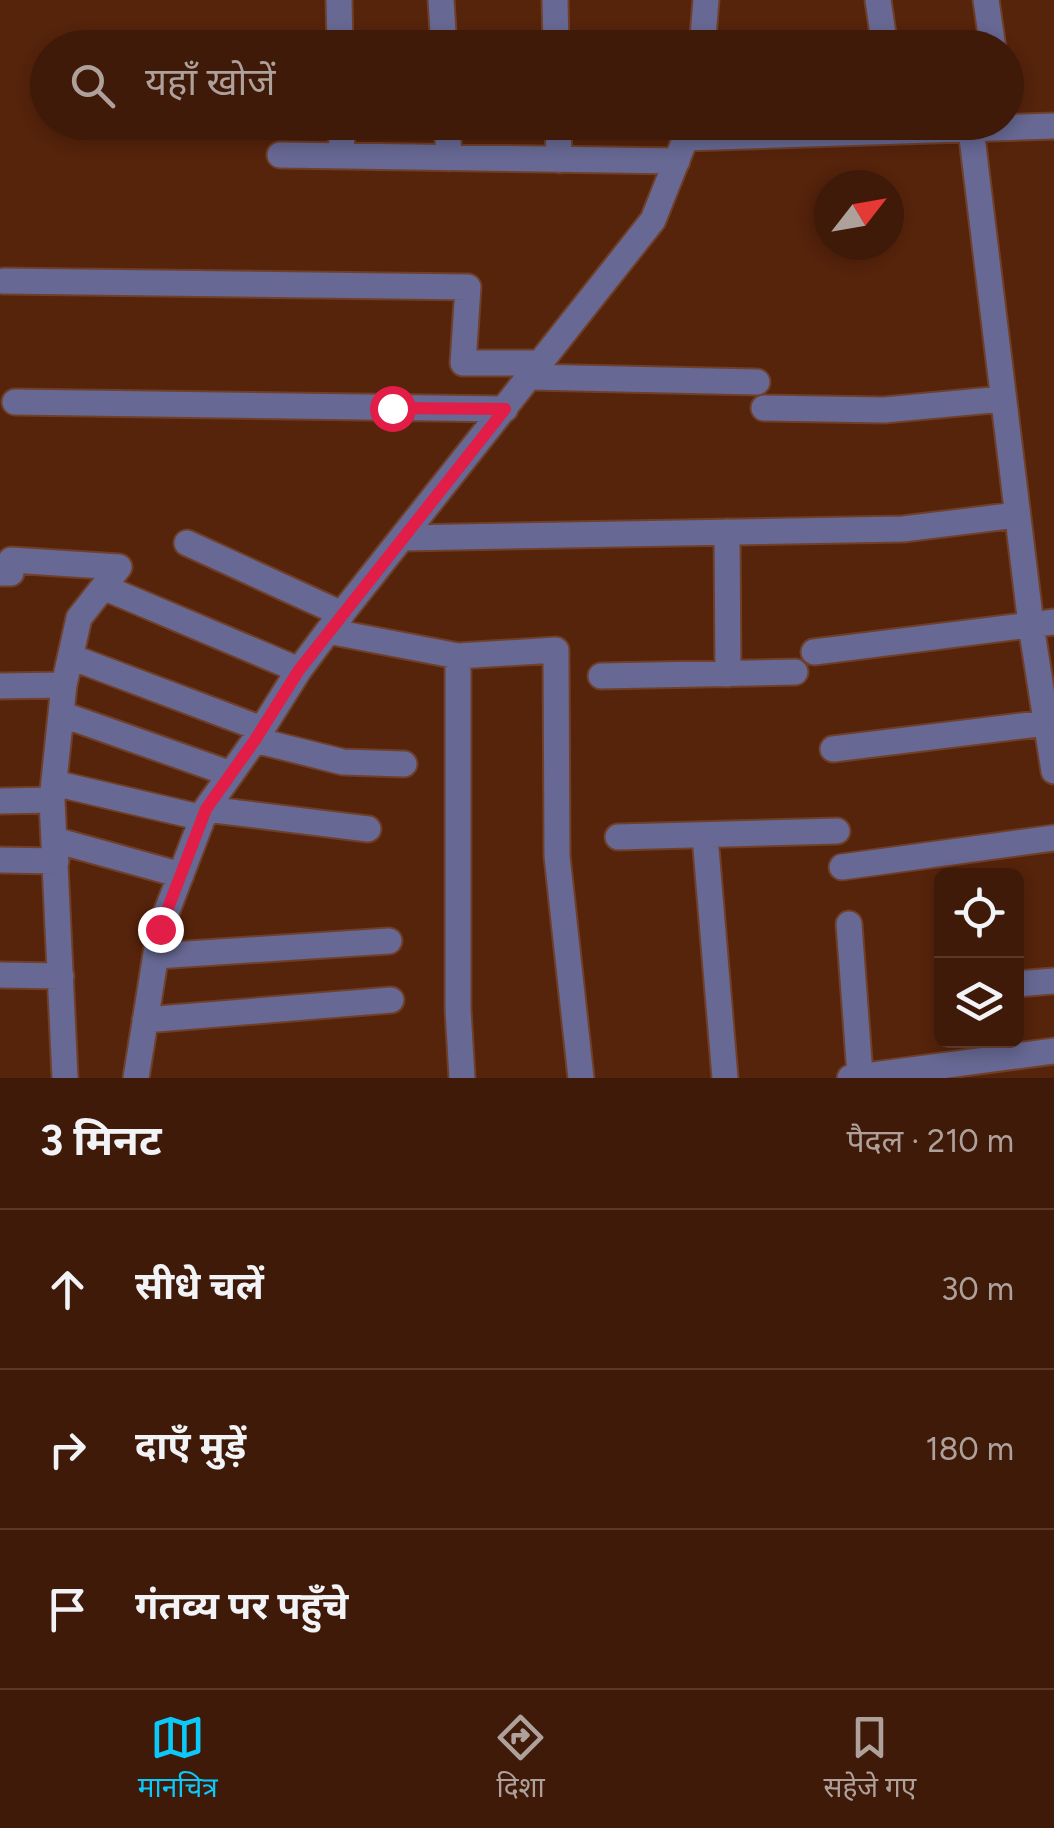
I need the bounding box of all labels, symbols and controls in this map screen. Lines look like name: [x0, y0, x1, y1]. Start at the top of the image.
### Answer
search box: [30, 30, 1024, 140]
icon: search: [65, 58, 120, 113]
text: यहाँ खोजें: [145, 59, 276, 105]
north arrow: [814, 170, 904, 260]
route start: [370, 386, 416, 432]
map controls: [934, 868, 1024, 1048]
button: locate: [934, 868, 1024, 958]
route end: [138, 907, 184, 953]
button: layers: [934, 958, 1024, 1048]
text: 3 मिनट: [40, 1115, 162, 1166]
text: पैदल · 210 m: [846, 1122, 1014, 1160]
icon: ahead: [40, 1262, 95, 1317]
text: सीधे चलें: [135, 1263, 264, 1309]
text: 30 m: [941, 1270, 1014, 1308]
icon: right: [40, 1422, 95, 1477]
text: दाएँ मुड़ें: [135, 1423, 246, 1469]
text: 180 m: [925, 1430, 1014, 1468]
icon: arrive: [40, 1582, 95, 1637]
text: गंतव्य पर पहुँचे: [135, 1583, 348, 1629]
tab: मानचित्र: [138, 1710, 218, 1808]
tab: दिशा: [493, 1710, 548, 1808]
tab: सहेजे गए: [824, 1710, 916, 1808]

